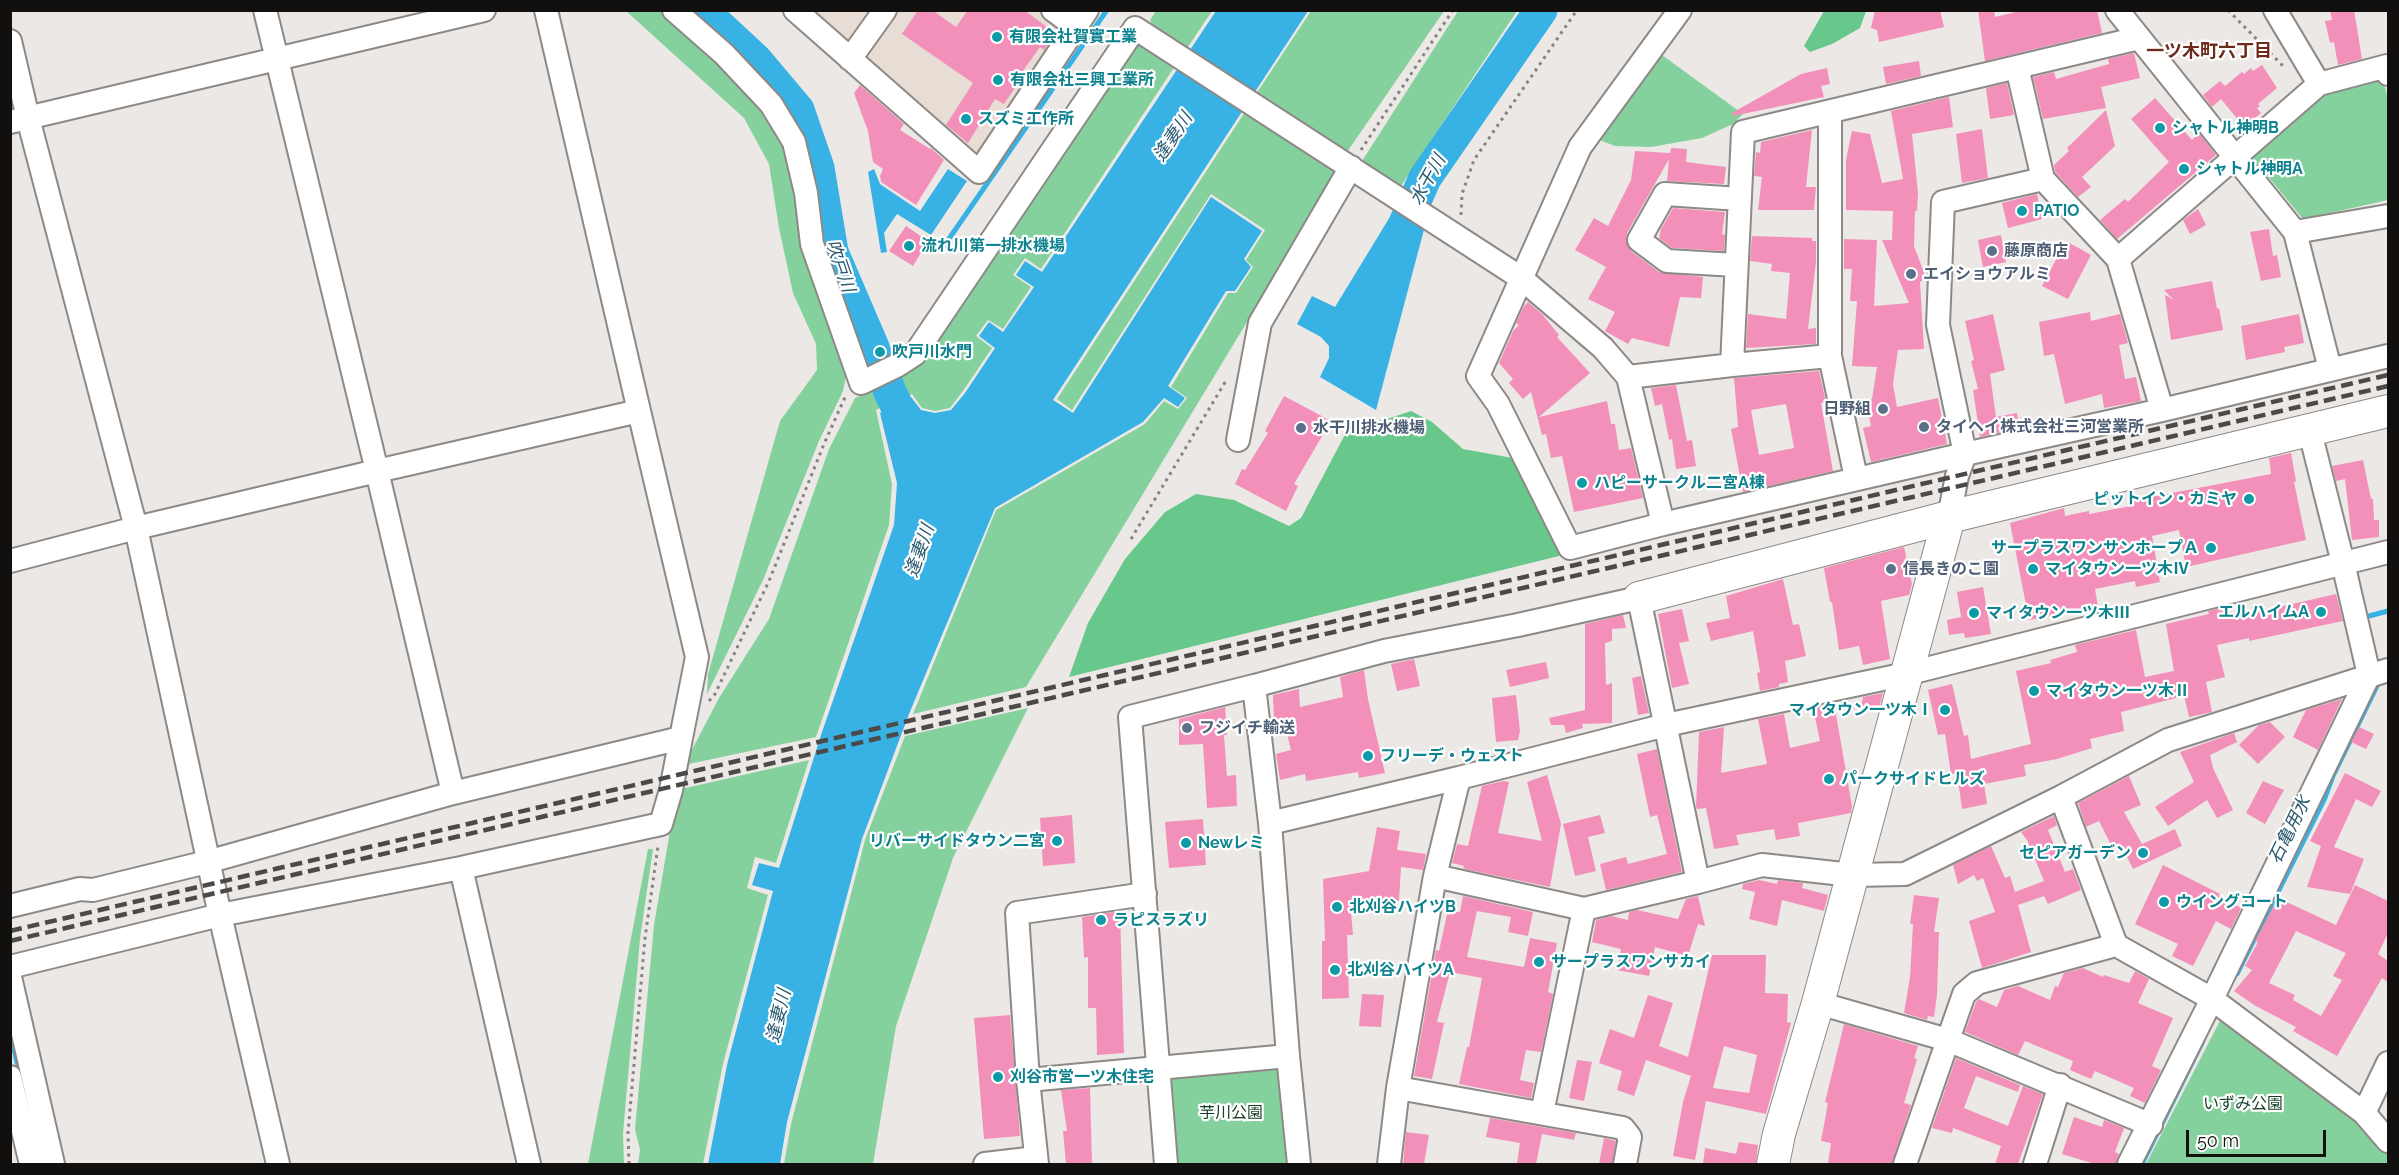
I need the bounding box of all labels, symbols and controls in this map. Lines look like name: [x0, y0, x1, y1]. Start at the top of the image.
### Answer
place label: 有限会社賀實工業: [1009, 27, 1137, 47]
marker: 有限会社賀實工業: [990, 30, 1004, 44]
district label: 一ツ木町六丁目: [2146, 41, 2272, 63]
place label: 有限会社三興工業所: [1010, 70, 1154, 90]
marker: 有限会社三興工業所: [991, 73, 1005, 87]
place label: スズミ工作所: [978, 109, 1074, 129]
water label: 逢妻川: [1149, 109, 1197, 165]
marker: スズミ工作所: [959, 112, 973, 126]
place label: シャトル神明B: [2172, 118, 2279, 138]
marker: シャトル神明B: [2153, 121, 2167, 135]
water label: 水干川: [1405, 151, 1451, 209]
place label: シャトル神明A: [2196, 159, 2303, 179]
marker: シャトル神明A: [2177, 162, 2191, 176]
place label: PATIO: [2034, 201, 2079, 221]
marker: PATIO: [2015, 204, 2029, 218]
place label: 流れ川第一排水機場: [921, 236, 1065, 256]
water label: 吹戸川: [821, 237, 859, 295]
marker: 流れ川第一排水機場: [902, 239, 916, 253]
place label: 藤原商店: [2004, 241, 2068, 261]
marker: 藤原商店: [1985, 244, 1999, 258]
place label: エイショウアルミ: [1923, 264, 2051, 284]
marker: エイショウアルミ: [1904, 267, 1918, 281]
place label: 吹戸川水門: [892, 342, 972, 362]
marker: 吹戸川水門: [873, 345, 887, 359]
place label: 日野組: [1823, 399, 1871, 419]
marker: 日野組: [1876, 402, 1890, 416]
place label: タイヘイ株式会社三河営業所: [1936, 417, 2144, 437]
place label: 水干川排水機場: [1313, 418, 1425, 438]
marker: タイヘイ株式会社三河営業所: [1917, 420, 1931, 434]
marker: 水干川排水機場: [1294, 421, 1308, 435]
place label: ハピーサークル二宮A棟: [1594, 473, 1765, 493]
marker: ハピーサークル二宮A棟: [1575, 476, 1589, 490]
place label: ピットイン・カミヤ: [2093, 489, 2237, 509]
marker: ピットイン・カミヤ: [2242, 492, 2256, 506]
water label: 逢妻川: [901, 522, 939, 580]
place label: サープラスワンサンホープＡ: [1991, 538, 2199, 558]
marker: サープラスワンサンホープＡ: [2204, 541, 2218, 555]
place label: 信長きのこ園: [1903, 559, 1999, 579]
place label: マイタウン一ツ木Ⅳ: [2045, 559, 2189, 579]
marker: 信長きのこ園: [1884, 562, 1898, 576]
marker: マイタウン一ツ木Ⅳ: [2026, 562, 2040, 576]
place label: エルハイムA: [2218, 602, 2309, 622]
place label: マイタウン一ツ木Ⅲ: [1986, 603, 2130, 623]
marker: エルハイムA: [2314, 605, 2328, 619]
marker: マイタウン一ツ木Ⅲ: [1967, 606, 1981, 620]
place label: マイタウン一ツ木Ⅱ: [2046, 681, 2190, 701]
marker: マイタウン一ツ木Ⅱ: [2027, 684, 2041, 698]
place label: マイタウン一ツ木Ⅰ: [1789, 700, 1933, 720]
marker: マイタウン一ツ木Ⅰ: [1938, 703, 1952, 717]
place label: フジイチ輸送: [1199, 718, 1295, 738]
marker: フジイチ輸送: [1180, 721, 1194, 735]
place label: フリーデ・ウェスト: [1380, 746, 1524, 766]
marker: フリーデ・ウェスト: [1361, 749, 1375, 763]
place label: パークサイドヒルズ: [1841, 769, 1985, 789]
marker: パークサイドヒルズ: [1822, 772, 1836, 786]
water label: 石亀用水: [2265, 793, 2315, 867]
place label: リバーサイドタウン二宮: [869, 831, 1045, 851]
place label: Newレミ: [1198, 833, 1265, 853]
marker: リバーサイドタウン二宮: [1050, 834, 1064, 848]
marker: Newレミ: [1179, 836, 1193, 850]
place label: セピアガーデン: [2019, 843, 2131, 863]
marker: セピアガーデン: [2136, 846, 2150, 860]
place label: ウイングコート: [2176, 892, 2288, 912]
marker: ウイングコート: [2157, 895, 2171, 909]
place label: 北刈谷ハイツB: [1349, 897, 1456, 917]
marker: 北刈谷ハイツB: [1330, 900, 1344, 914]
place label: ラピスラズリ: [1113, 910, 1209, 930]
marker: ラピスラズリ: [1094, 913, 1108, 927]
place label: サープラスワンサカイ: [1551, 952, 1711, 972]
marker: サープラスワンサカイ: [1532, 955, 1546, 969]
place label: 北刈谷ハイツA: [1347, 960, 1454, 980]
marker: 北刈谷ハイツA: [1328, 963, 1342, 977]
water label: 逢妻川: [762, 987, 796, 1045]
place label: 刈谷市営一ツ木住宅: [1010, 1067, 1154, 1087]
marker: 刈谷市営一ツ木住宅: [991, 1070, 1005, 1084]
park label: いずみ公園: [2203, 1094, 2283, 1114]
park label: 芋川公園: [1199, 1103, 1263, 1123]
scale bar: [2189, 1118, 2328, 1156]
text: 50 m: [2197, 1130, 2239, 1151]

